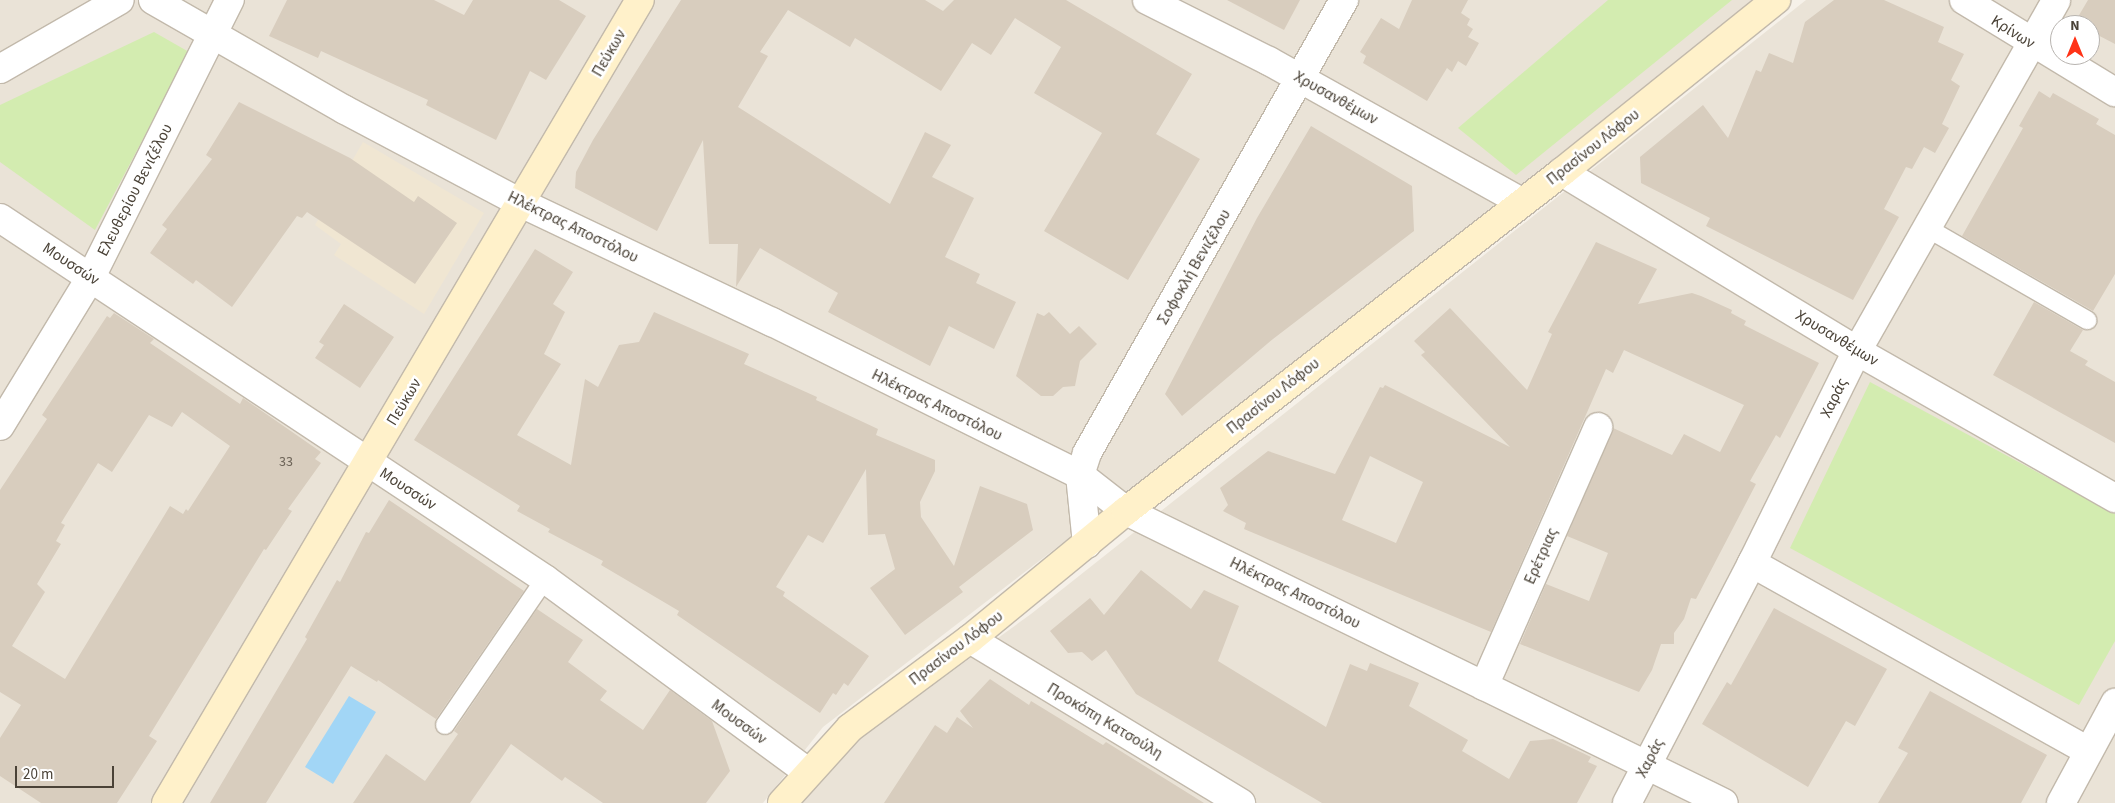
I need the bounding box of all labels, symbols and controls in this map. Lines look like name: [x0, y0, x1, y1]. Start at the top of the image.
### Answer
street label: Κρίνων: [1988, 11, 2038, 53]
north arrow: [2050, 15, 2100, 65]
text: N: [2070, 16, 2080, 36]
street label: Πεύκων: [588, 26, 630, 80]
street label: Χρυσανθέμων: [1291, 67, 1381, 129]
street label: Πρασίνου Λόφου: [1543, 105, 1643, 189]
street label: Ελευθερίου Βενιζέλου: [93, 120, 177, 260]
street label: Ηλέκτρας Αποστόλου: [504, 187, 642, 267]
street label: Σοφοκλή Βενιζέλου: [1153, 206, 1235, 328]
street label: Μουσσών: [39, 239, 103, 289]
street label: Χρυσανθέμων: [1792, 306, 1882, 370]
street label: Πρασίνου Λόφου: [1223, 354, 1323, 438]
street label: Ηλέκτρας Αποστόλου: [868, 365, 1006, 445]
street label: Πεύκων: [382, 375, 426, 429]
street label: Χαράς: [1816, 375, 1852, 421]
house number: 33: [279, 454, 293, 470]
street label: Μουσσών: [376, 464, 440, 514]
street label: Ερέτριας: [1520, 525, 1562, 587]
street label: Ηλέκτρας Αποστόλου: [1226, 553, 1364, 633]
street label: Πρασίνου Λόφου: [905, 606, 1007, 690]
street label: Προκόπη Κατσούλη: [1044, 679, 1166, 763]
street label: Μουσσών: [707, 695, 771, 749]
street label: Χαράς: [1632, 735, 1668, 781]
scale bar: [18, 756, 116, 788]
text: 20 m: [23, 764, 53, 785]

